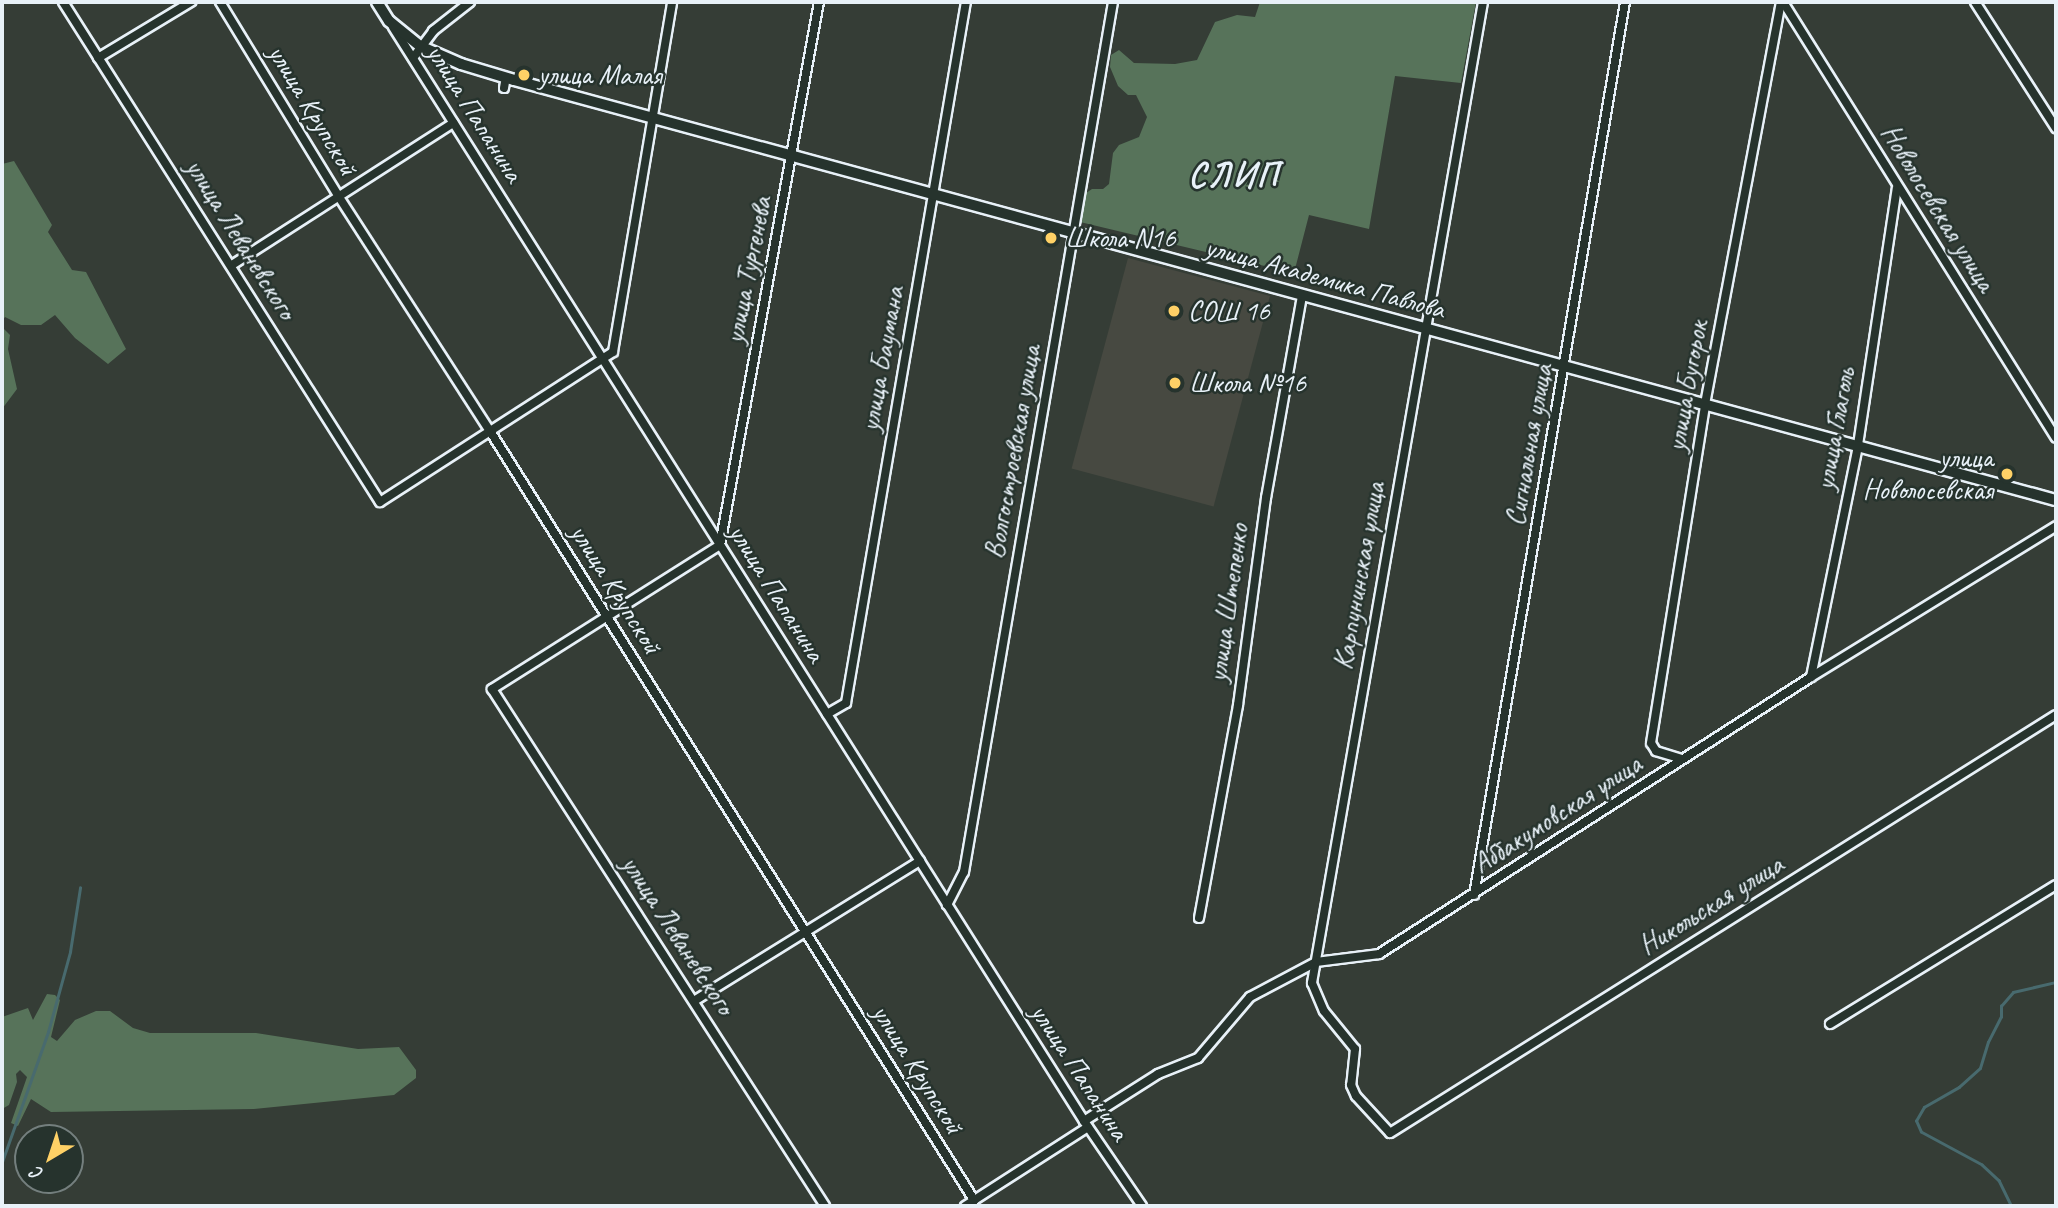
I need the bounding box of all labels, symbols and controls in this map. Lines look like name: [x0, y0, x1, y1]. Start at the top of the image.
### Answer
street label: улица Крупской: [260, 38, 366, 182]
street label: улица Папанина: [419, 38, 531, 188]
place label: улица Малая: [538, 58, 663, 92]
marker: улица Малая: [516, 67, 532, 83]
street label: Новолосевская улица: [1873, 118, 2003, 298]
street label: улица Леваневского: [179, 153, 303, 325]
district label: СЛИП: [1188, 154, 1280, 196]
street label: улица Тургенева: [717, 194, 779, 346]
place label: Школа N16: [1065, 221, 1176, 255]
marker: Школа N16: [1043, 230, 1059, 246]
street label: улица Академика Павлова: [1203, 230, 1447, 326]
street label: улица Баумана: [853, 284, 911, 434]
place label: СОШ 16: [1188, 294, 1270, 328]
marker: СОШ 16: [1166, 303, 1182, 319]
street label: улица Бугорок: [1659, 318, 1715, 454]
street label: Волгостроевская улица: [978, 343, 1048, 561]
street label: Сигнальная улица: [1498, 361, 1560, 529]
street label: улица Глаголь: [1808, 364, 1862, 494]
place label: Школа №16: [1189, 366, 1306, 400]
marker: Школа №16: [1167, 375, 1183, 391]
place label: улица Новолосевская: [1863, 441, 1993, 507]
marker: улица Новолосевская: [1999, 466, 2015, 482]
street label: Карпунинская улица: [1326, 479, 1392, 673]
street label: улица Крупской: [563, 517, 669, 661]
street label: улица Папанина: [721, 518, 833, 668]
street label: улица Штепенко: [1200, 522, 1256, 684]
street label: Аббакумовская улица: [1465, 746, 1649, 882]
street label: Никольская улица: [1632, 847, 1790, 963]
street label: улица Леваневского: [614, 850, 742, 1020]
street label: улица Крупской: [865, 997, 971, 1141]
street label: улица Папанина: [1023, 997, 1137, 1147]
north arrow: [14, 1124, 84, 1194]
text: С: [26, 1161, 48, 1186]

